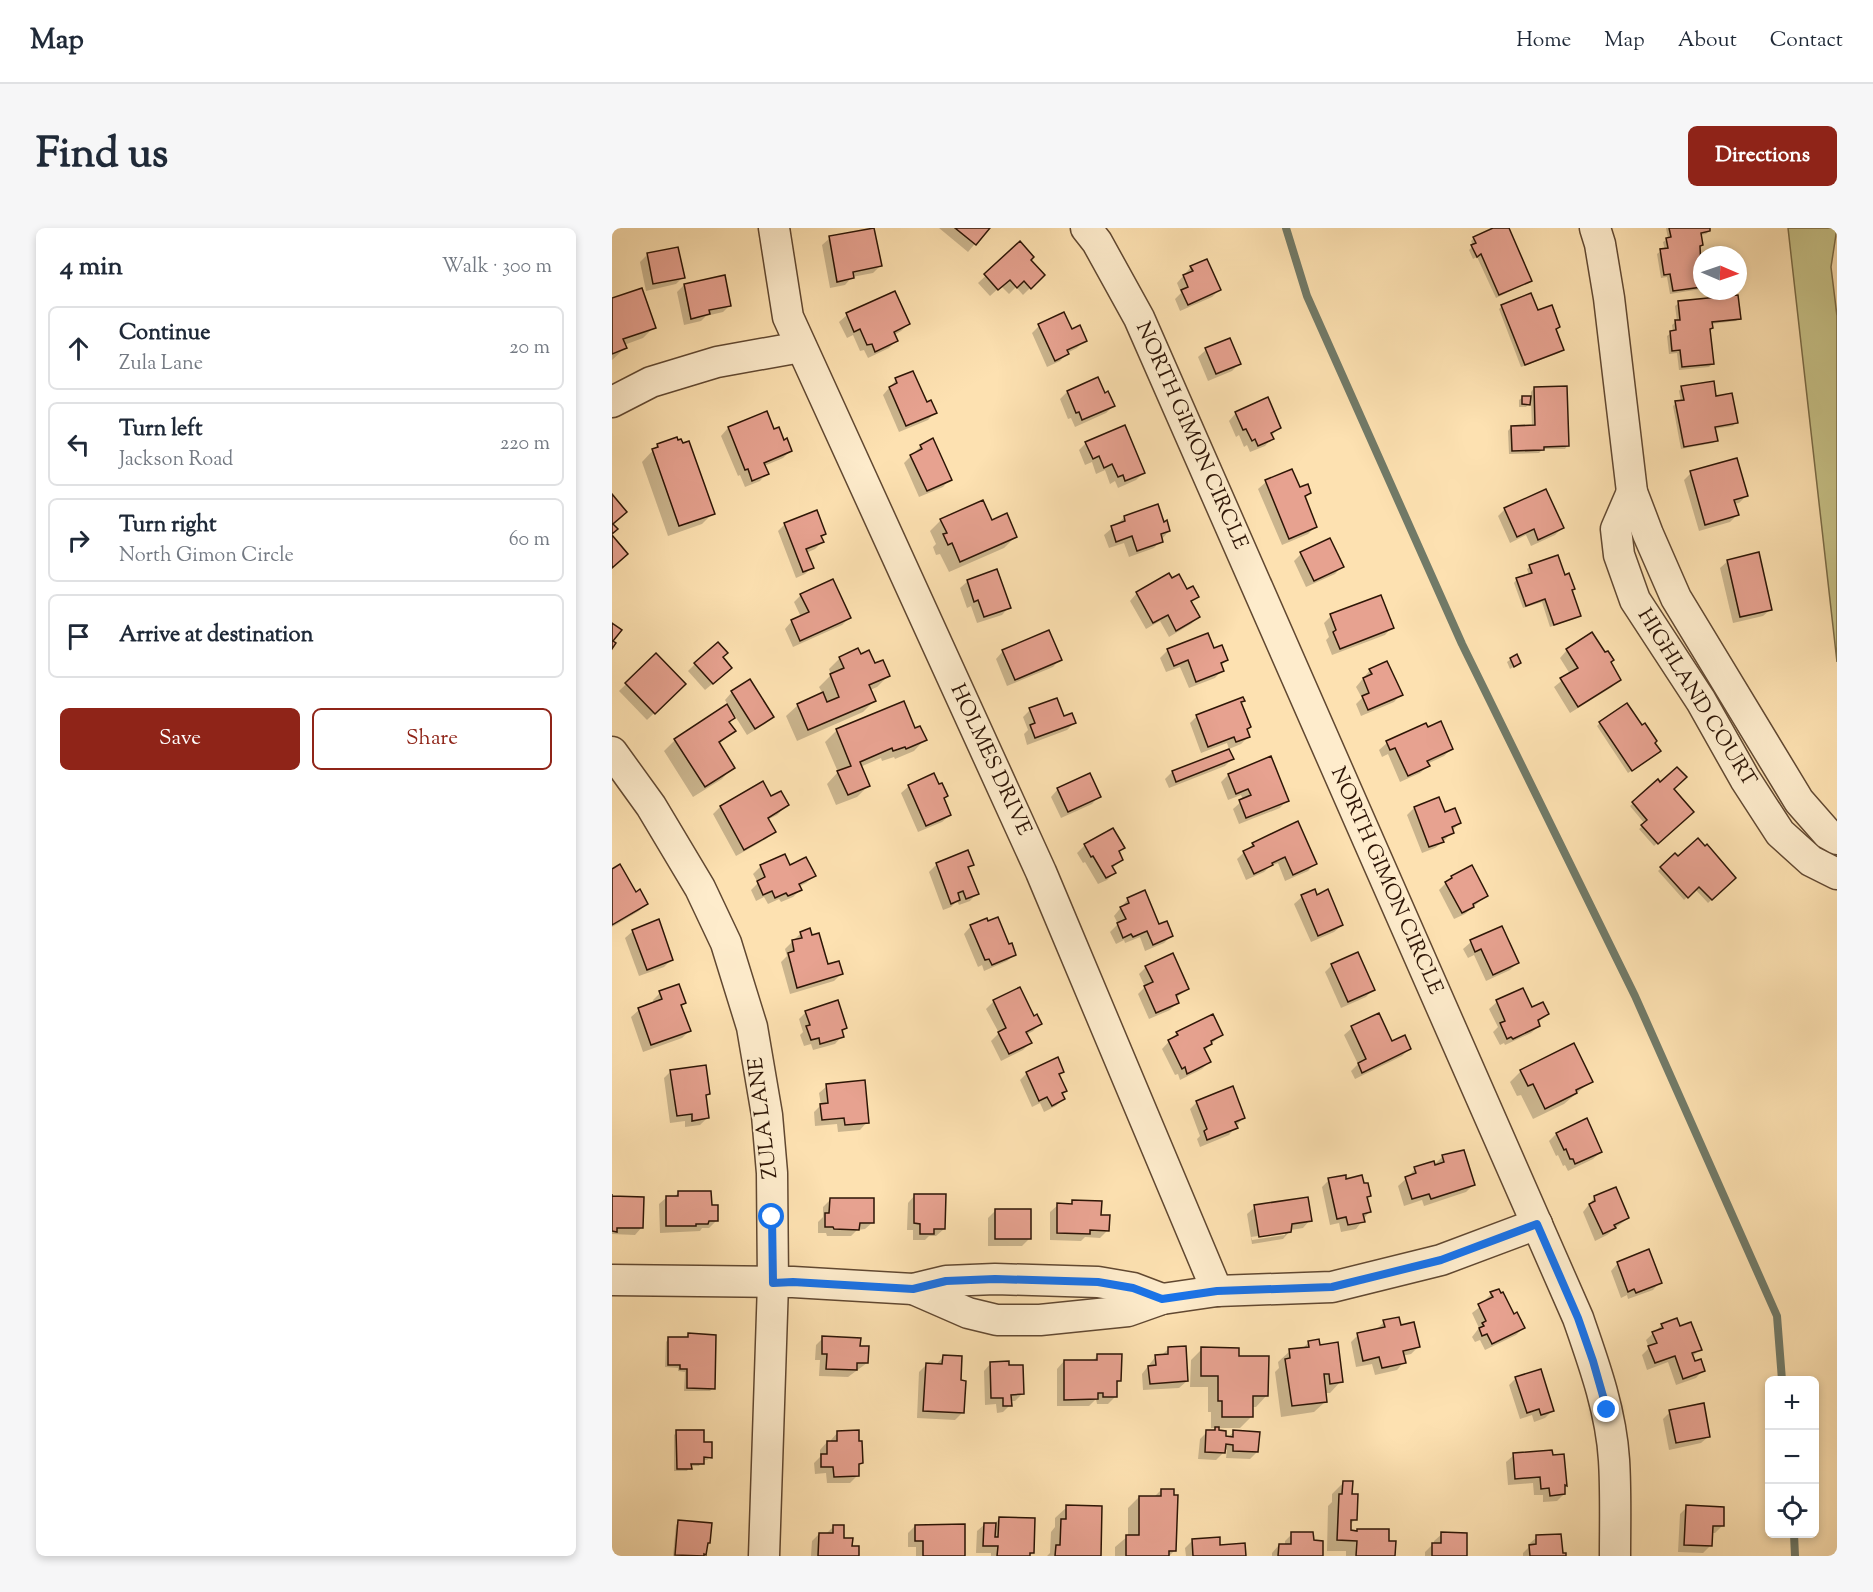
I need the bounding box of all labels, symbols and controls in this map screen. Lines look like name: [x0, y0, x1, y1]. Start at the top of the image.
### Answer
text: Map: [30, 21, 84, 61]
text: Home: [1516, 26, 1571, 56]
text: Map: [1604, 26, 1645, 56]
text: About: [1678, 26, 1737, 56]
text: Contact: [1770, 26, 1843, 56]
text: Find us: [36, 126, 168, 186]
button: Directions: [1688, 126, 1837, 186]
north arrow: [1693, 246, 1747, 300]
text: 4 min: [60, 249, 123, 286]
text: Walk · 300 m: [442, 253, 552, 282]
street label: NORTH GIMON CIRCLE: [1127, 317, 1255, 555]
text: Continue: [119, 318, 210, 350]
icon: ahead: [62, 332, 95, 365]
text: 20 m: [509, 334, 550, 363]
text: Zula Lane: [119, 350, 203, 379]
text: Turn left: [119, 414, 202, 446]
icon: left: [62, 428, 95, 461]
text: 220 m: [500, 430, 550, 459]
text: Jackson Road: [119, 446, 233, 475]
text: Turn right: [119, 510, 216, 542]
icon: right: [62, 524, 95, 557]
text: 60 m: [509, 526, 550, 555]
text: North Gimon Circle: [119, 542, 294, 571]
street label: HIGHLAND COURT: [1629, 603, 1763, 793]
icon: arrive: [62, 620, 95, 653]
text: Arrive at destination: [119, 620, 314, 652]
street label: HOLMES DRIVE: [942, 679, 1038, 841]
button: Save: [60, 708, 300, 770]
button: Share: [312, 708, 552, 770]
street label: NORTH GIMON CIRCLE: [1322, 762, 1450, 1000]
street label: ZULA LANE: [742, 1055, 786, 1181]
route start: [758, 1203, 784, 1229]
map controls: [1765, 1376, 1819, 1538]
button: +: [1765, 1376, 1819, 1430]
route end: [1593, 1396, 1619, 1422]
button: −: [1765, 1430, 1819, 1484]
button: locate: [1765, 1484, 1819, 1538]

